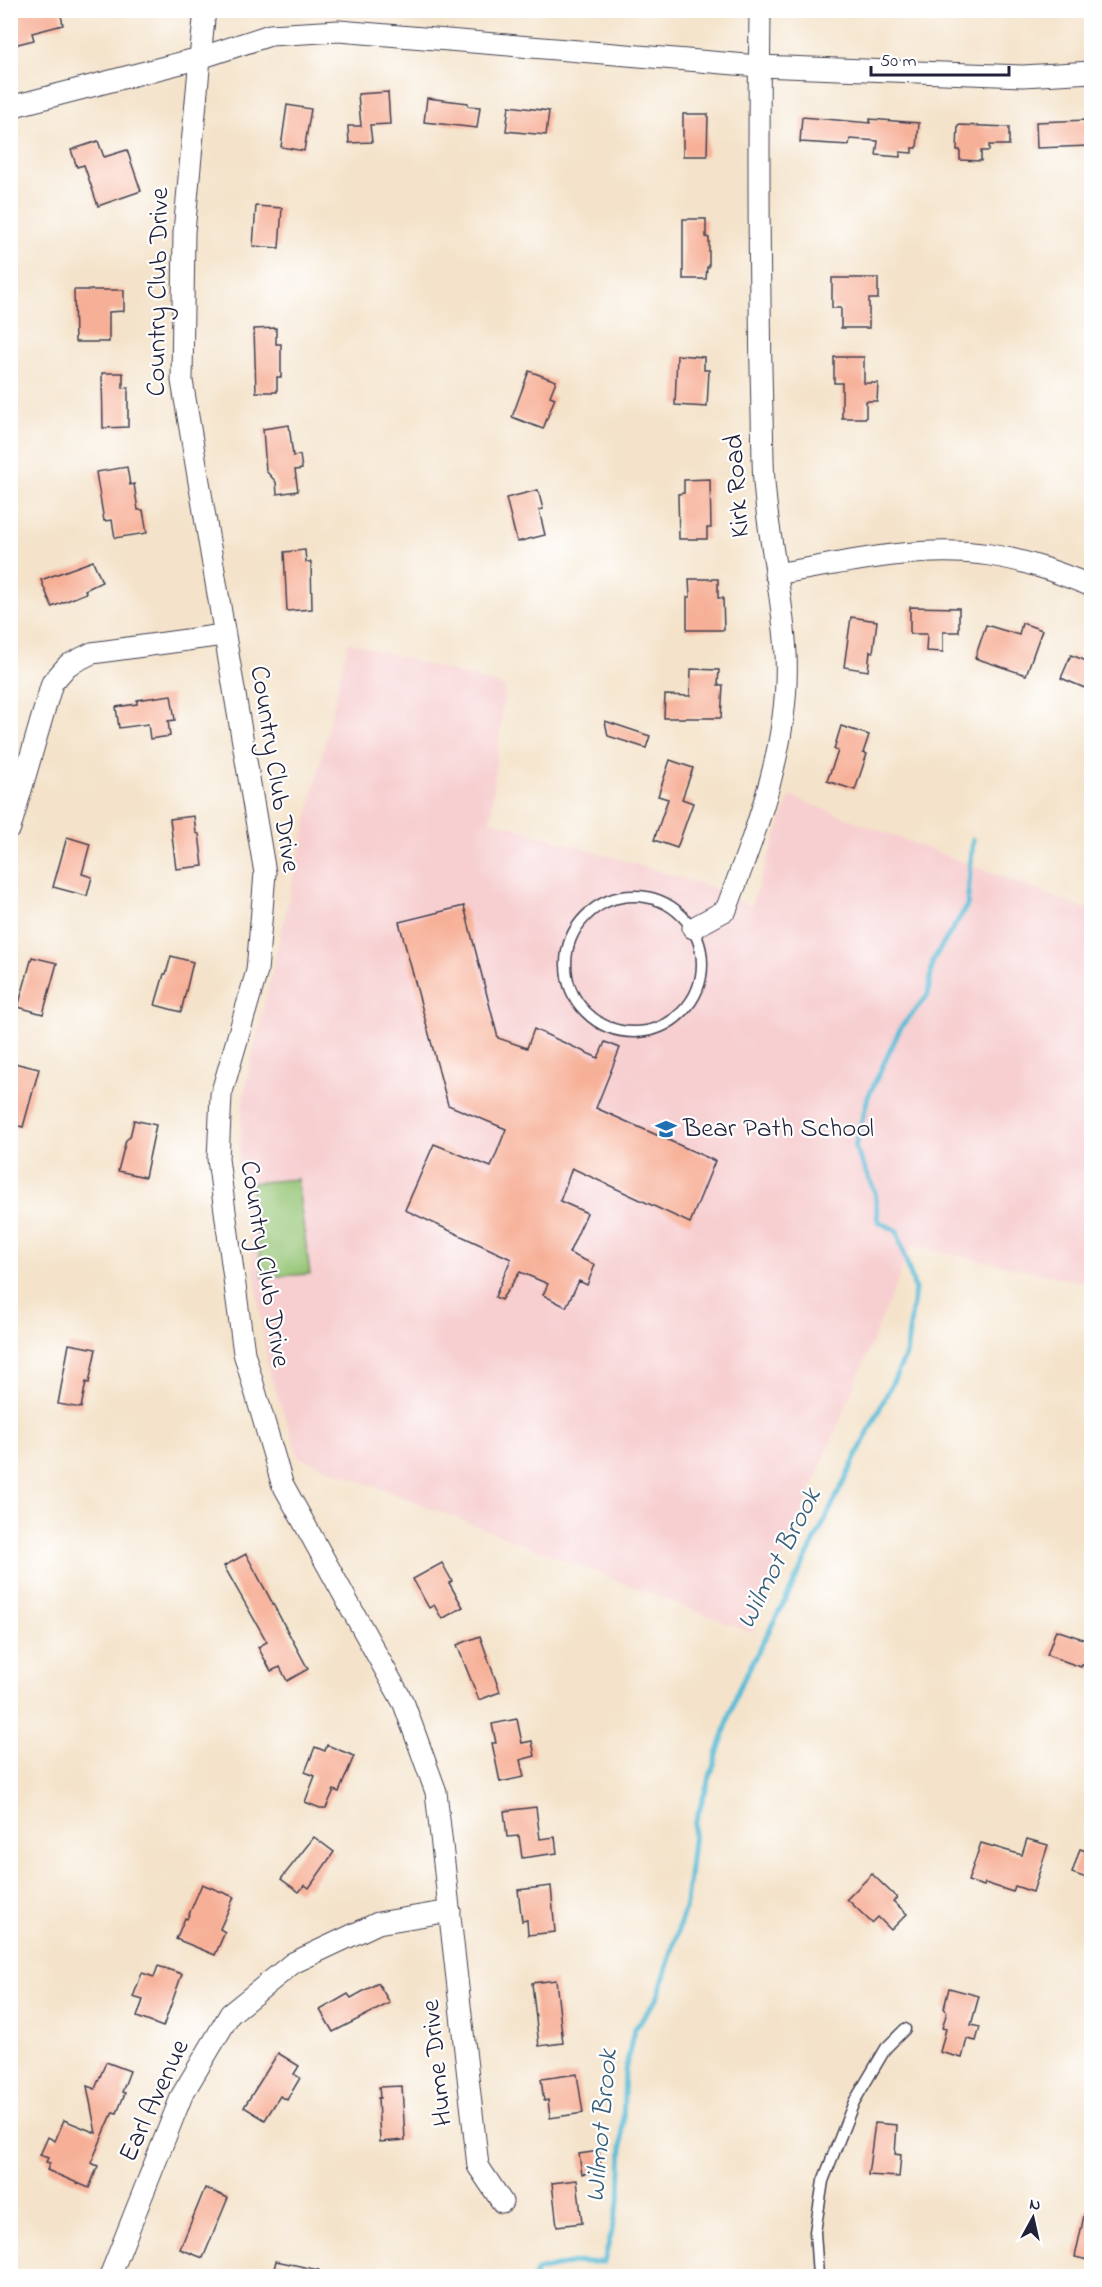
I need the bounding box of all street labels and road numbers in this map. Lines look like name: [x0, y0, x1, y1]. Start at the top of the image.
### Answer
street label: Country Club Drive: [138, 186, 180, 397]
street label: Kirk Road: [715, 433, 761, 539]
street label: Country Club Drive: [238, 663, 310, 876]
street label: Country Club Drive: [228, 1158, 300, 1371]
street label: Hume Drive: [412, 1997, 464, 2128]
street label: Earl Avenue: [110, 2032, 201, 2169]

